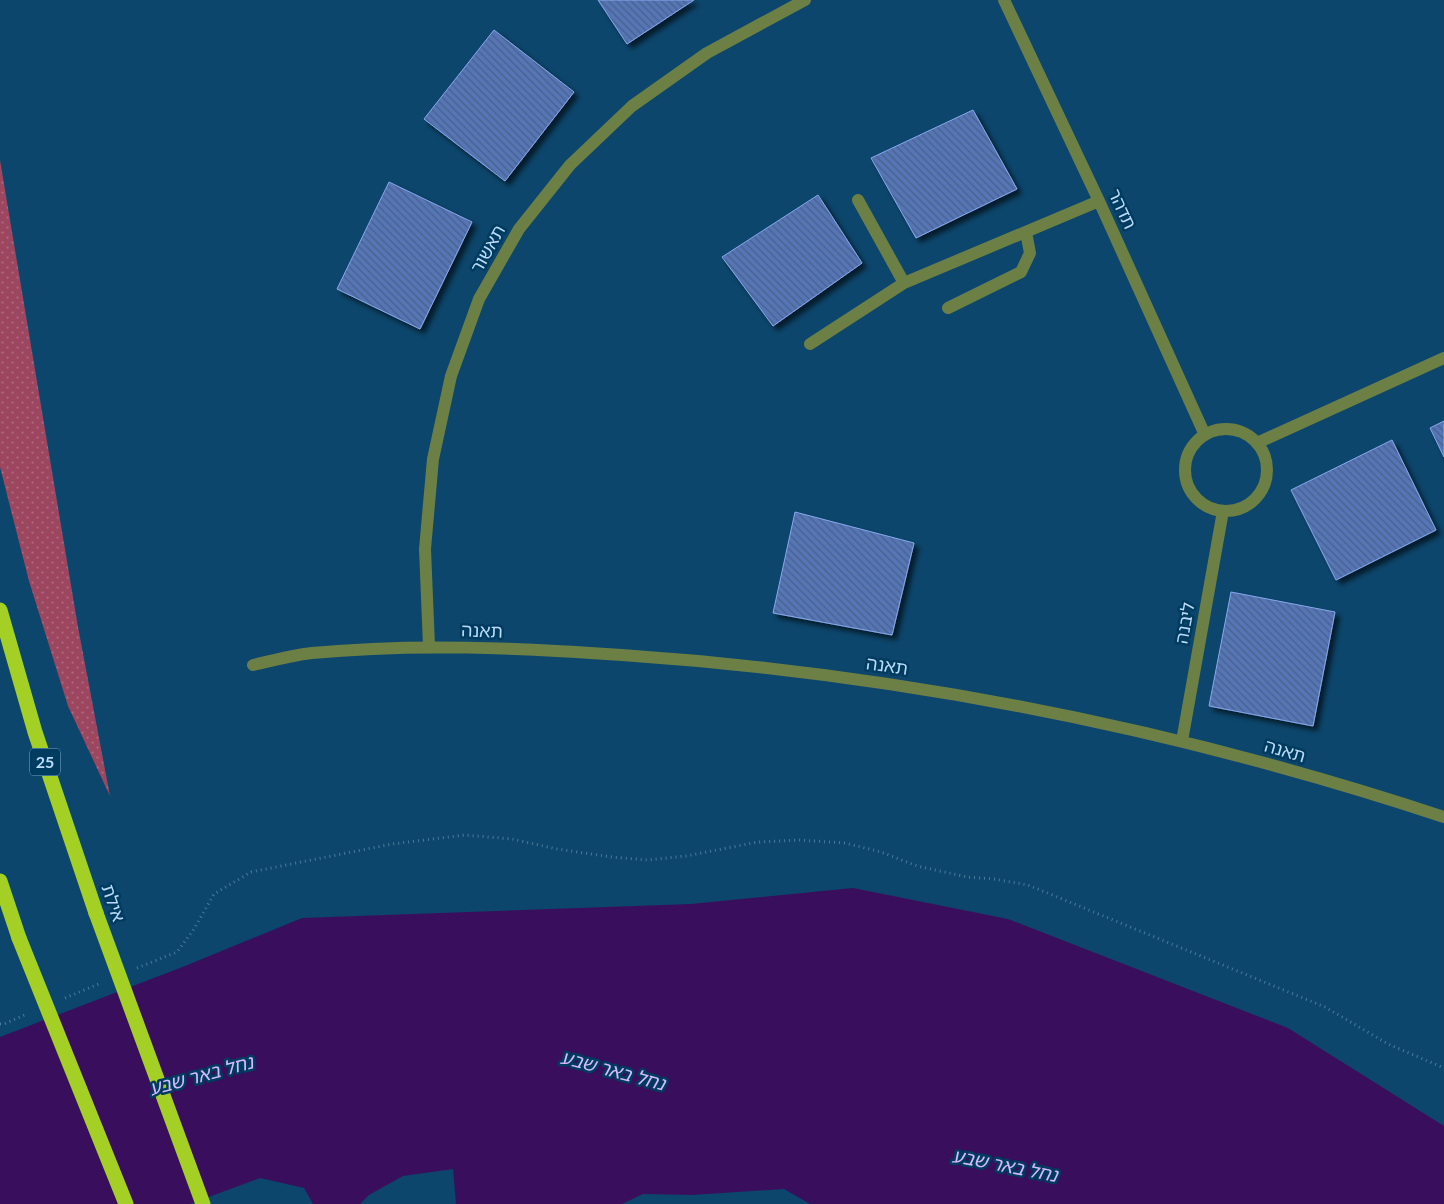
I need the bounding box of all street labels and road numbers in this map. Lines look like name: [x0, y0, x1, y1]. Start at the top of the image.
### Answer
street label: תדהר: [1104, 185, 1142, 232]
street label: תאשור: [465, 221, 509, 276]
street label: ליבנה: [1170, 600, 1198, 645]
street label: תאנה: [461, 618, 503, 642]
street label: תאנה: [865, 651, 909, 679]
street label: תאנה: [1262, 734, 1308, 766]
road number: 25: [30, 749, 60, 776]
street label: אילת: [97, 881, 131, 924]

